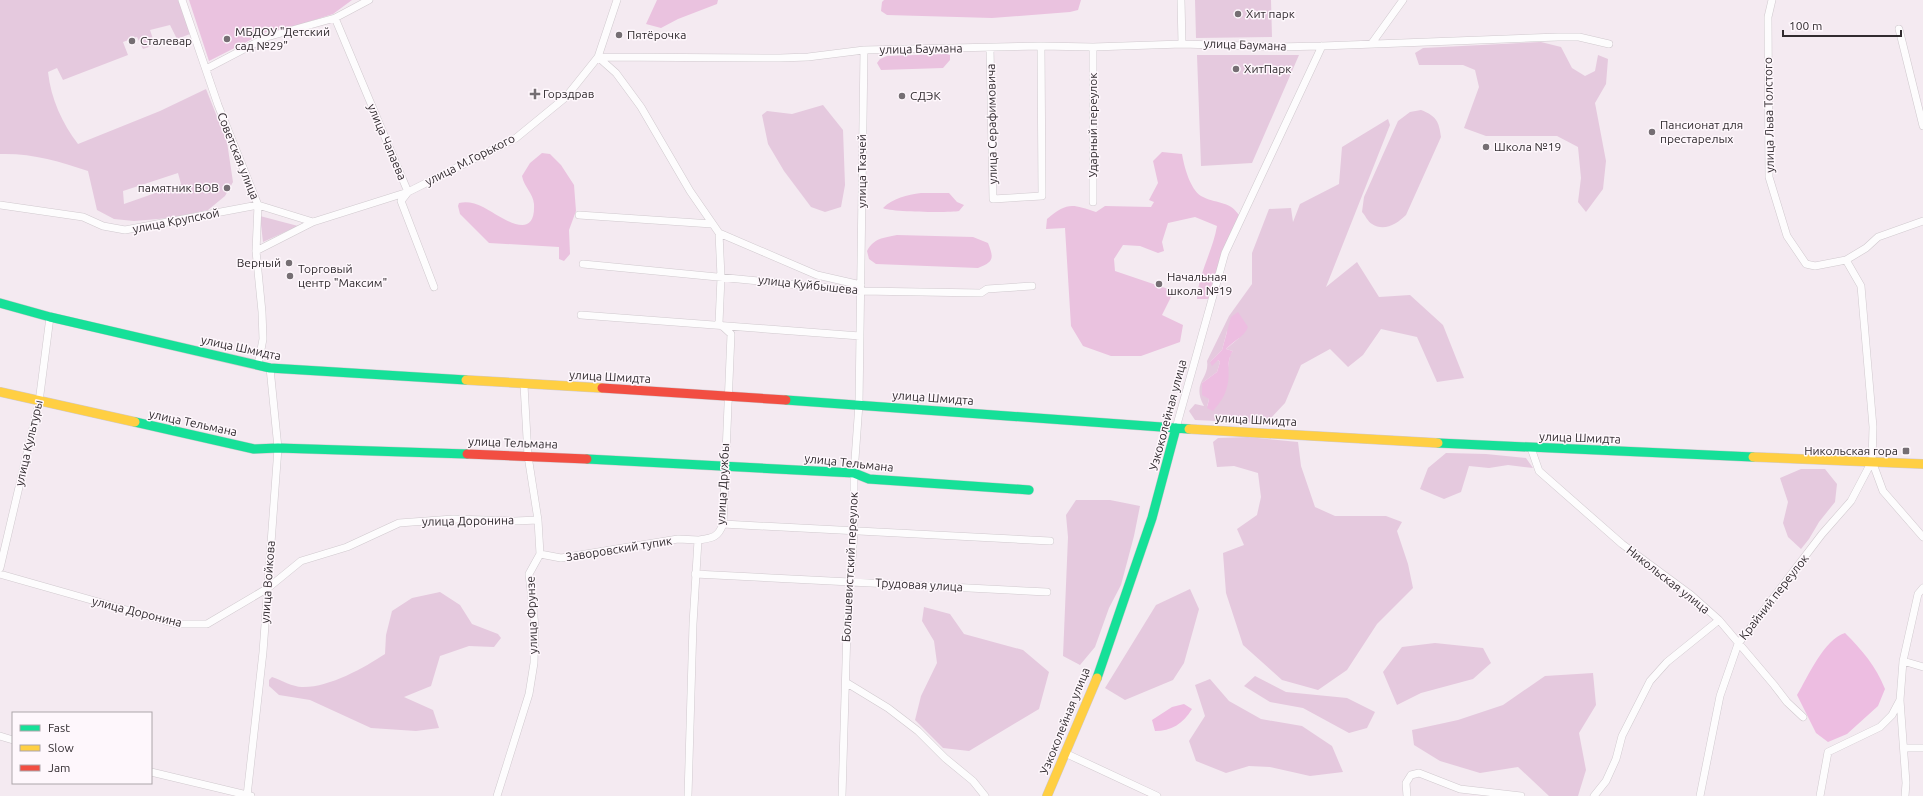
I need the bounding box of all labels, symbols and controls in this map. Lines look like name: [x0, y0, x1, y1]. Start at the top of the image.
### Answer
place label: Хит парк: [1246, 7, 1295, 20]
marker: Хит парк: [1233, 9, 1243, 19]
scale bar: [1783, 12, 1901, 38]
text: 100 m: [1789, 19, 1822, 32]
place label: МБДОУ "Детский сад №29": [235, 25, 330, 52]
place label: Пятёрочка: [627, 28, 686, 41]
marker: Пятёрочка: [614, 30, 624, 40]
place label: Сталевар: [140, 34, 192, 47]
marker: МБДОУ "Детский сад №29": [222, 34, 232, 44]
marker: Сталевар: [127, 36, 137, 46]
street label: улица Баумана: [1203, 37, 1287, 52]
street label: улица Баумана: [879, 41, 963, 56]
street label: улица Льва Толстого: [1761, 57, 1776, 173]
place label: ХитПарк: [1244, 62, 1291, 75]
street label: улица Серафимовича: [984, 63, 999, 185]
marker: ХитПарк: [1231, 64, 1241, 74]
street label: Ударный переулок: [1086, 72, 1099, 178]
place label: Горздрав: [543, 87, 594, 100]
marker: Горздрав: [530, 89, 540, 99]
place label: СДЭК: [910, 89, 941, 102]
marker: СДЭК: [897, 91, 907, 101]
street label: улица Чапаева: [366, 102, 409, 182]
street label: Советская улица: [215, 110, 262, 201]
place label: Пансионат для престарелых: [1660, 118, 1743, 145]
marker: Пансионат для престарелых: [1647, 127, 1657, 137]
street label: улица М.Горького: [423, 131, 517, 188]
street label: улица Ткачей: [855, 134, 868, 208]
place label: Школа №19: [1494, 140, 1561, 153]
marker: Школа №19: [1481, 142, 1491, 152]
place label: памятник ВОВ: [138, 181, 219, 194]
marker: памятник ВОВ: [222, 183, 232, 193]
street label: улица Крупской: [131, 206, 220, 235]
place label: Верный: [237, 256, 281, 269]
marker: Верный: [284, 258, 294, 268]
place label: Торговый центр "Максим": [298, 262, 387, 289]
place label: Начальная школа №19: [1167, 270, 1232, 297]
marker: Торговый центр "Максим": [285, 271, 295, 281]
street label: улица Куйбышева: [757, 273, 859, 296]
marker: Начальная школа №19: [1154, 279, 1164, 289]
street label: улица Шмидта: [200, 333, 282, 362]
street label: Узкоколейная улица: [1146, 358, 1189, 472]
street label: улица Шмидта: [569, 368, 651, 385]
street label: улица Шмидта: [892, 388, 974, 407]
street label: улица Культуры: [12, 398, 45, 487]
street label: улица Тельмана: [148, 407, 238, 438]
street label: улица Шмидта: [1215, 411, 1297, 428]
street label: улица Шмидта: [1539, 430, 1621, 445]
street label: улица Тельмана: [468, 434, 558, 451]
street label: улица Дружбы: [714, 443, 731, 525]
place label: Никольская гора: [1804, 444, 1898, 457]
marker: Никольская гора: [1901, 446, 1911, 456]
street label: улица Тельмана: [804, 451, 894, 474]
street label: Большевистский переулок: [839, 491, 860, 642]
street label: улица Доронина: [422, 513, 514, 528]
street label: Заворовский тупик: [565, 534, 673, 563]
street label: улица Войкова: [258, 540, 277, 624]
street label: Никольская улица: [1624, 543, 1712, 616]
street label: Крайний переулок: [1736, 552, 1811, 642]
street label: улица Фрунзе: [524, 576, 539, 654]
street label: Трудовая улица: [875, 576, 963, 593]
street label: улица Доронина: [91, 594, 183, 629]
street label: Узкоколейная улица: [1037, 665, 1092, 776]
legend: [12, 712, 152, 784]
text: Fast: [48, 721, 70, 734]
text: Slow: [48, 741, 74, 754]
text: Jam: [48, 761, 70, 774]

